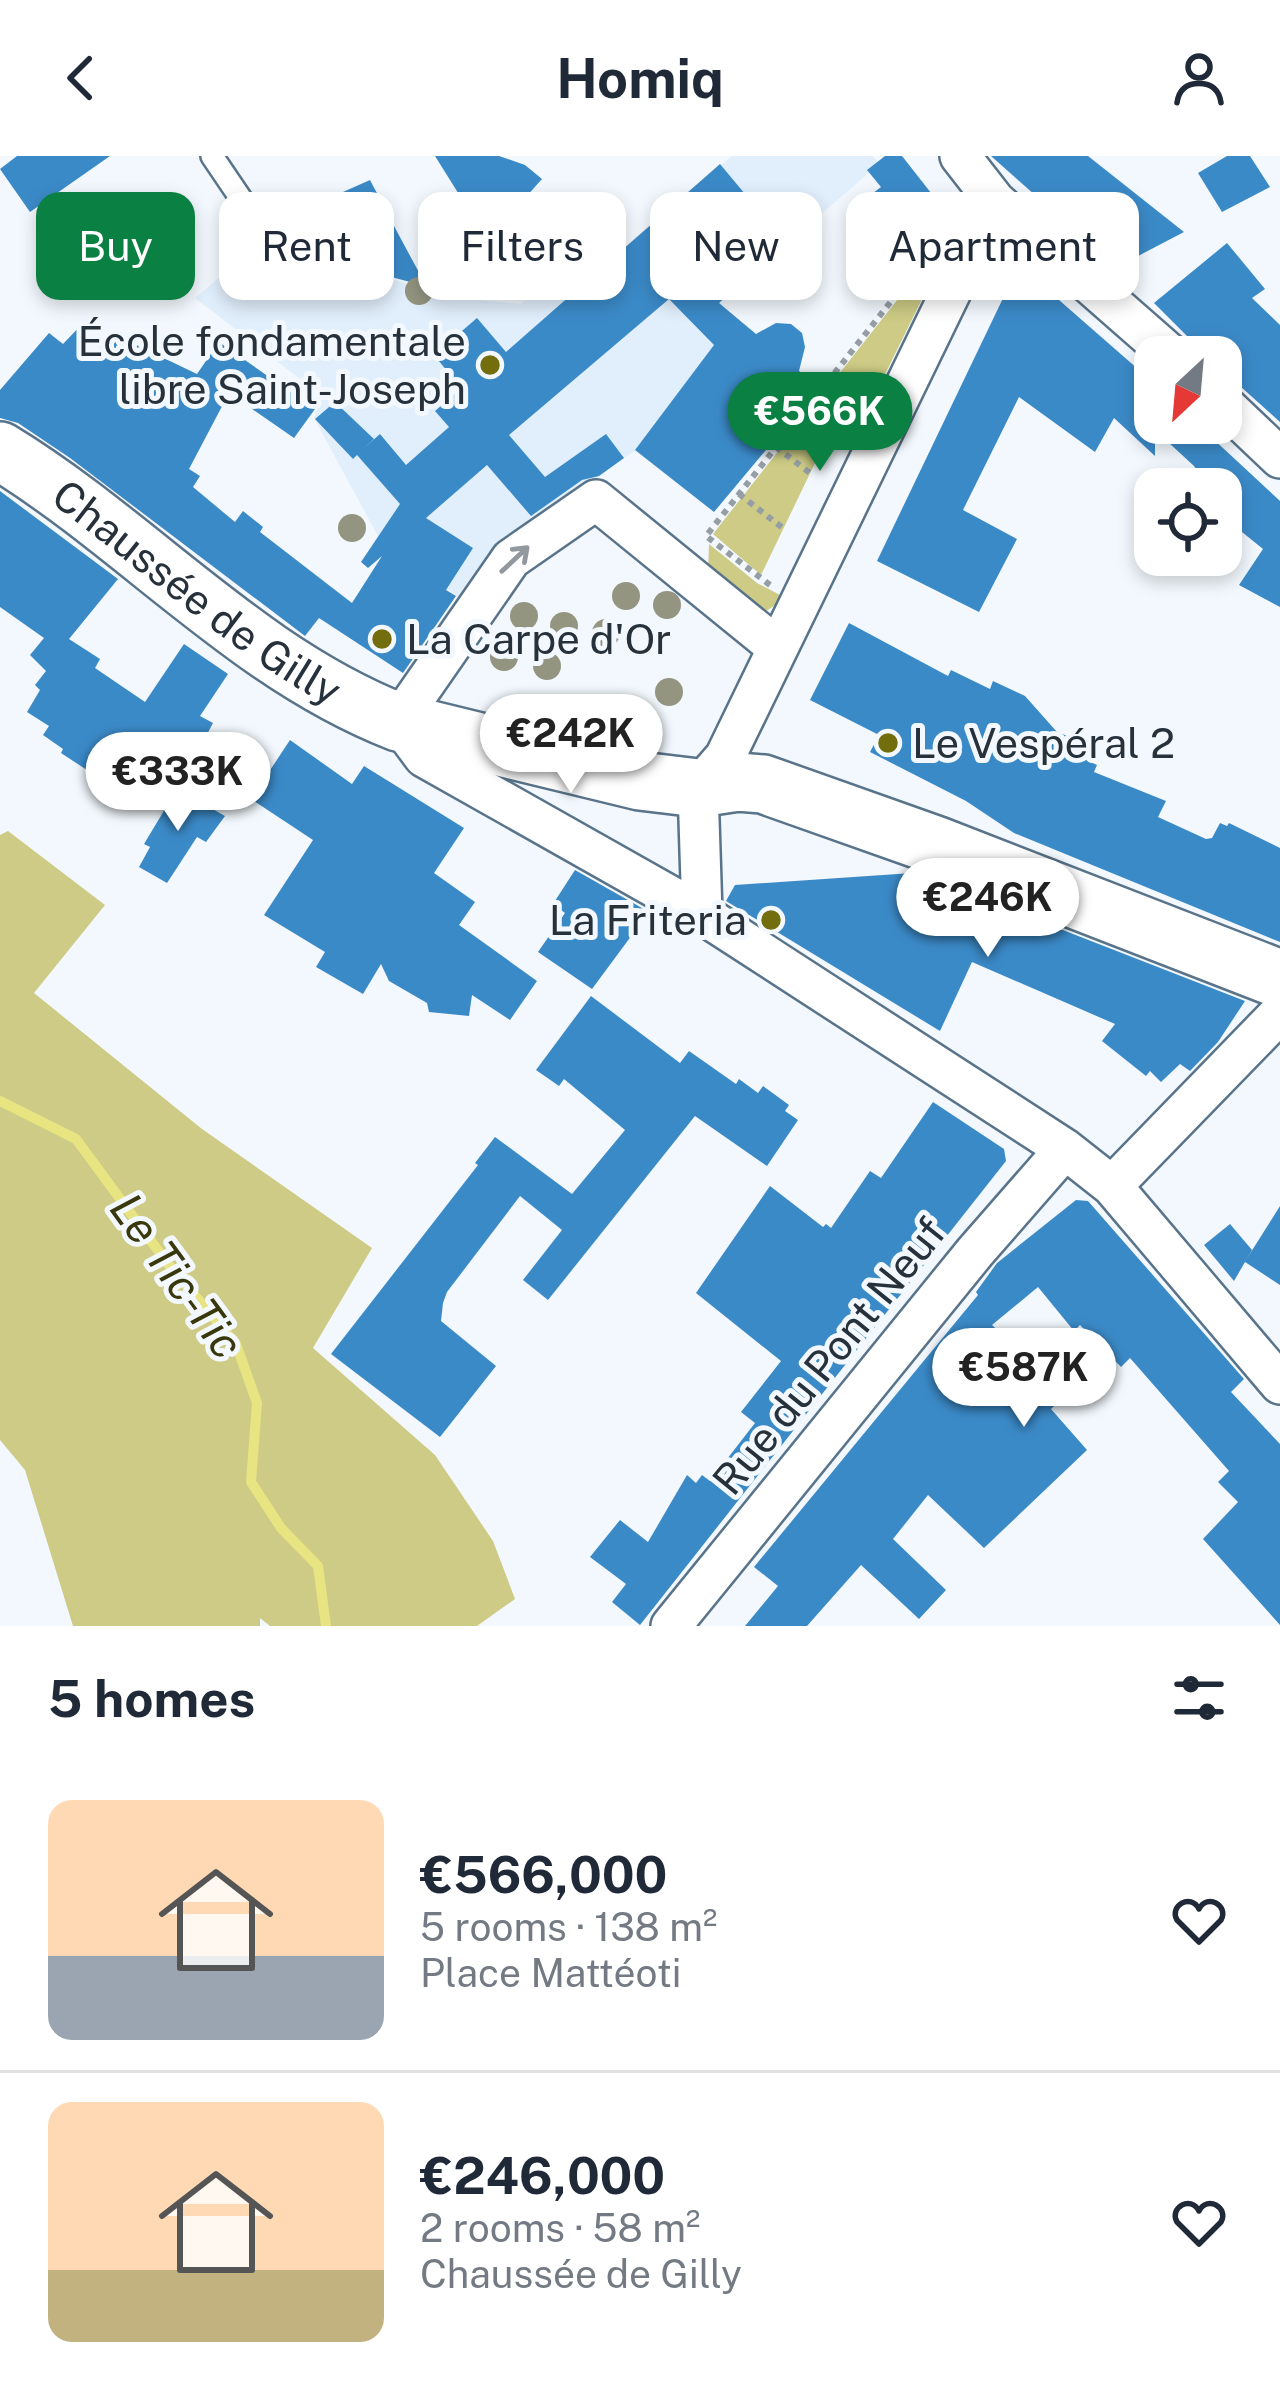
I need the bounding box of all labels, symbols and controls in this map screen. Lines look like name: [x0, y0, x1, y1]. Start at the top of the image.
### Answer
icon: back: [48, 45, 114, 111]
icon: person: [1166, 45, 1232, 111]
text: Homiq: [556, 47, 724, 110]
chip: Buy: [36, 192, 195, 300]
chip: Rent: [219, 192, 394, 300]
chip: Filters: [418, 192, 626, 300]
chip: New: [650, 192, 822, 300]
chip: Apartment: [846, 192, 1139, 300]
place label: École fondamentale libre Saint-Joseph: [77, 316, 466, 413]
north arrow: [1134, 336, 1242, 444]
map controls: [1134, 336, 1242, 576]
marker: École fondamentale libre Saint-Joseph: [477, 352, 503, 378]
pin: €566K: [736, 372, 904, 474]
text: €566K: [754, 388, 886, 434]
button: locate: [1134, 468, 1242, 576]
street label: Chaussée de Gilly: [44, 469, 350, 715]
one-way arrow: [500, 546, 529, 574]
place label: La Carpe d'Or: [406, 614, 672, 663]
marker: La Carpe d'Or: [369, 626, 395, 652]
pin: €242K: [487, 694, 655, 796]
text: €242K: [507, 710, 635, 756]
place label: Le Vespéral 2: [912, 718, 1175, 767]
marker: Le Vespéral 2: [875, 730, 901, 756]
pin: €333K: [94, 732, 262, 834]
text: €333K: [113, 748, 243, 794]
pin: €246K: [904, 858, 1072, 960]
text: €246K: [923, 874, 1053, 920]
place label: La Friteria: [549, 895, 747, 944]
marker: La Friteria: [758, 907, 784, 933]
water label: Le Tic-Tic: [100, 1183, 255, 1368]
street label: Rue du Pont Neuf: [702, 1208, 955, 1504]
pin: €587K: [940, 1328, 1108, 1430]
text: €587K: [959, 1344, 1089, 1390]
icon: filters: [1166, 1665, 1232, 1731]
text: 5 homes: [48, 1669, 255, 1728]
text: €566,000: [420, 1845, 667, 1904]
icon: home: [144, 1848, 288, 1992]
icon: heart: [1166, 1887, 1232, 1953]
text: 5 rooms · 138 m²: [420, 1904, 717, 1950]
text: Place Mattéoti: [420, 1950, 681, 1996]
text: €246,000: [420, 2146, 665, 2205]
icon: home: [144, 2150, 288, 2294]
icon: heart: [1166, 2189, 1232, 2255]
text: 2 rooms · 58 m²: [420, 2205, 700, 2251]
text: Chaussée de Gilly: [420, 2251, 742, 2297]

